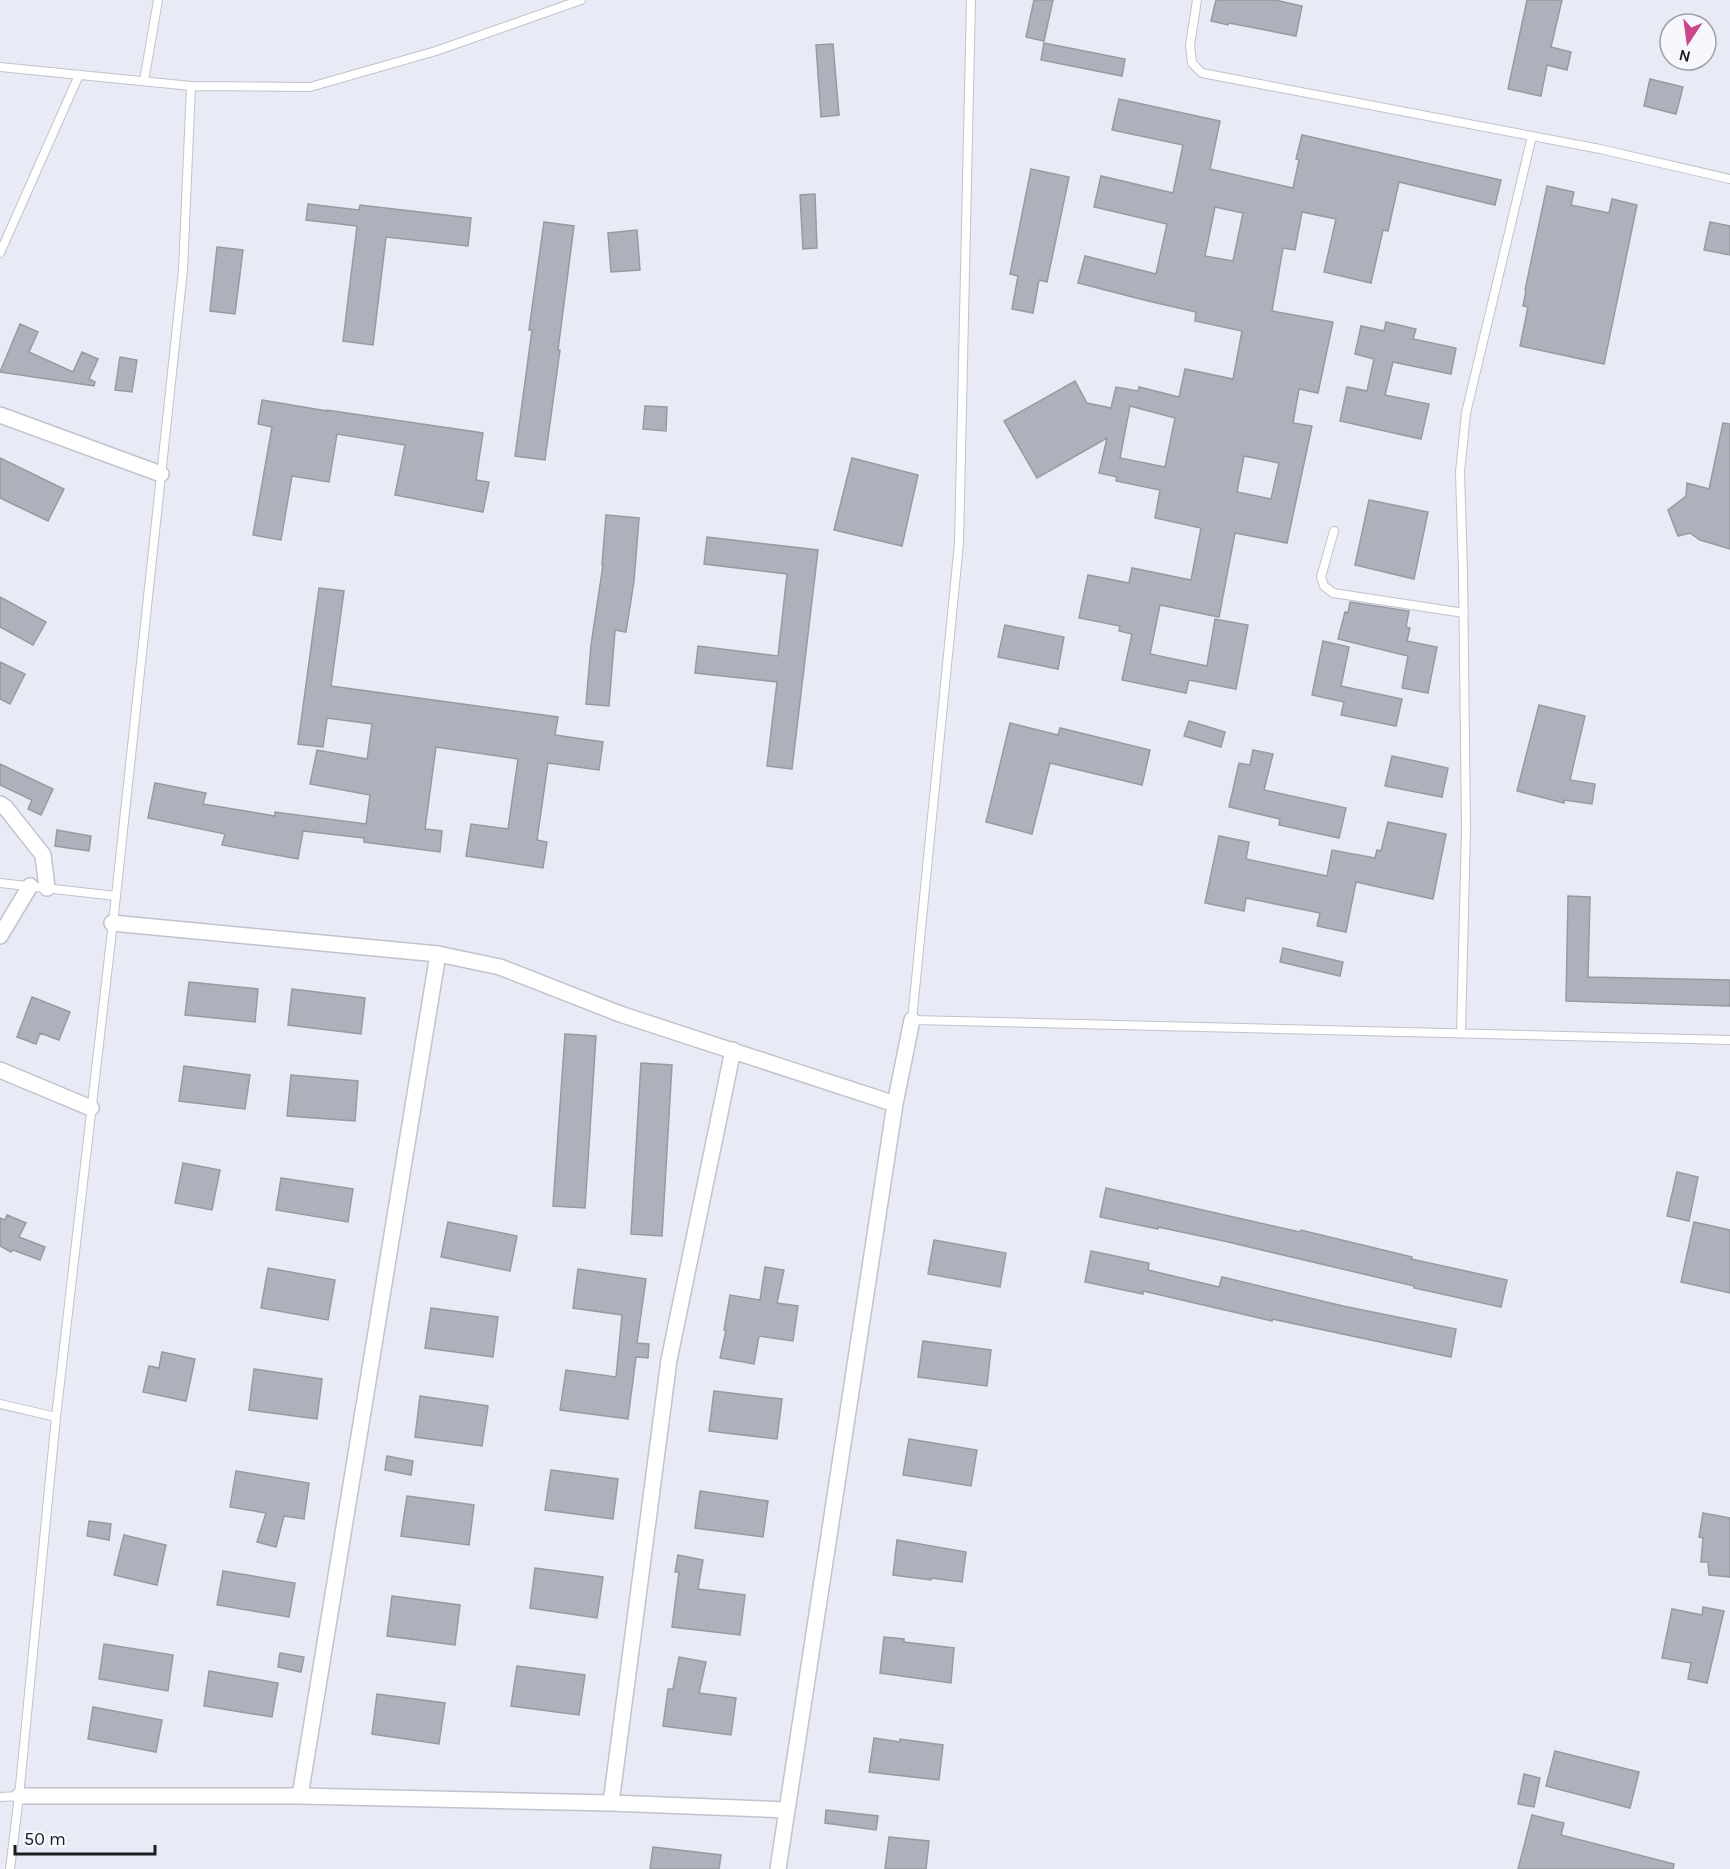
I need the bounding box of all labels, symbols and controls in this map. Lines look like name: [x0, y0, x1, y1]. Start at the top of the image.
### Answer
north arrow: [1658, 12, 1718, 72]
text: N: [1677, 46, 1692, 67]
scale bar: [15, 1818, 154, 1856]
text: 50 m: [24, 1828, 66, 1850]

